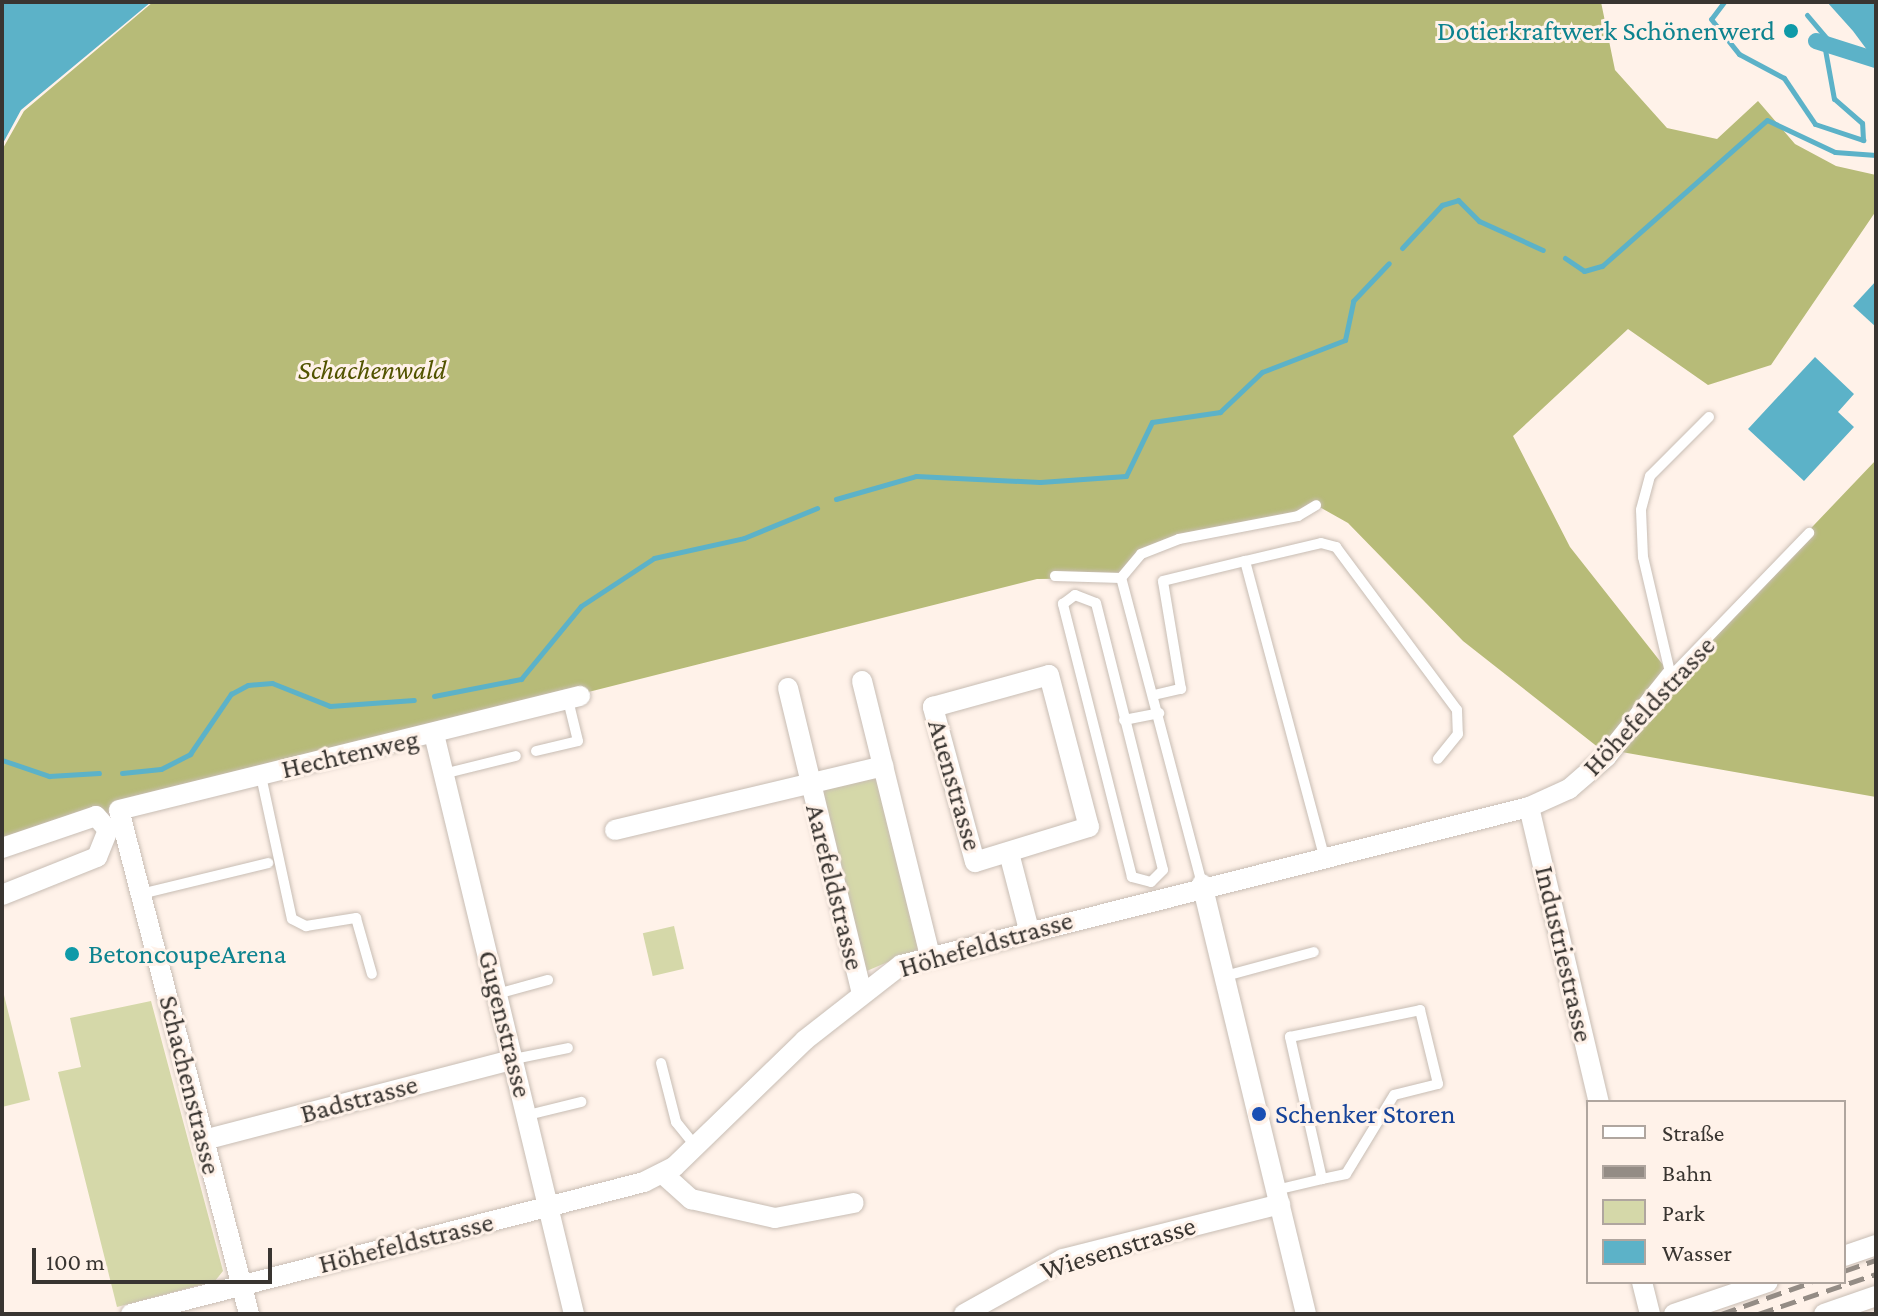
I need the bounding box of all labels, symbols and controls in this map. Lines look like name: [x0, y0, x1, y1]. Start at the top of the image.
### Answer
place label: Dotierkraftwerk Schönenwerd: [1437, 14, 1775, 48]
marker: Dotierkraftwerk Schönenwerd: [1782, 22, 1800, 40]
park label: Schachenwald: [298, 353, 446, 387]
street label: Höhefeldstrasse: [1576, 629, 1722, 783]
street label: Auenstrasse: [920, 716, 990, 854]
street label: Hechtenweg: [278, 722, 422, 786]
street label: Aarefeldstrasse: [798, 800, 872, 974]
street label: Industriestrasse: [1527, 863, 1601, 1045]
street label: Höhefeldstrasse: [895, 903, 1077, 985]
place label: BetoncoupeArena: [88, 937, 286, 971]
marker: BetoncoupeArena: [63, 945, 81, 963]
street label: Gugenstrasse: [471, 947, 539, 1101]
street label: Schachenstrasse: [152, 992, 228, 1178]
street label: Badstrasse: [297, 1067, 421, 1131]
place label: Schenker Storen: [1275, 1097, 1455, 1131]
legend: [1586, 1100, 1846, 1284]
marker: Schenker Storen: [1250, 1105, 1268, 1123]
text: Straße: [1662, 1119, 1724, 1146]
text: Bahn: [1662, 1159, 1712, 1186]
text: Park: [1662, 1199, 1705, 1226]
street label: Höhefeldstrasse: [315, 1205, 497, 1281]
street label: Wiesenstrasse: [1037, 1209, 1199, 1287]
scale bar: [36, 1232, 276, 1282]
text: Wasser: [1662, 1239, 1732, 1266]
text: 100 m: [46, 1248, 105, 1275]

